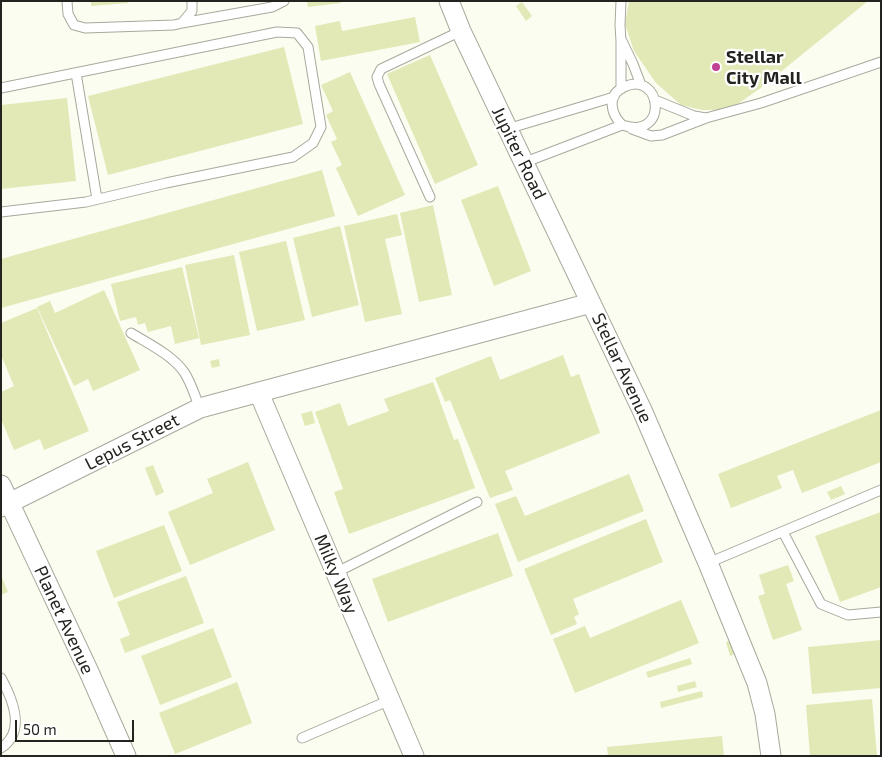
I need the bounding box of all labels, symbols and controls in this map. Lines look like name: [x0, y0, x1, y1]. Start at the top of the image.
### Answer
place label: Stellar City Mall: [726, 46, 802, 88]
marker: Stellar City Mall: [710, 61, 722, 73]
street label: Jupiter Road: [487, 103, 551, 203]
street label: Stellar Avenue: [587, 310, 657, 426]
street label: Lepus Street: [81, 409, 183, 475]
street label: Milky Way: [310, 531, 362, 617]
street label: Planet Avenue: [29, 562, 99, 678]
scale bar: [18, 710, 136, 742]
text: 50 m: [23, 720, 57, 738]

